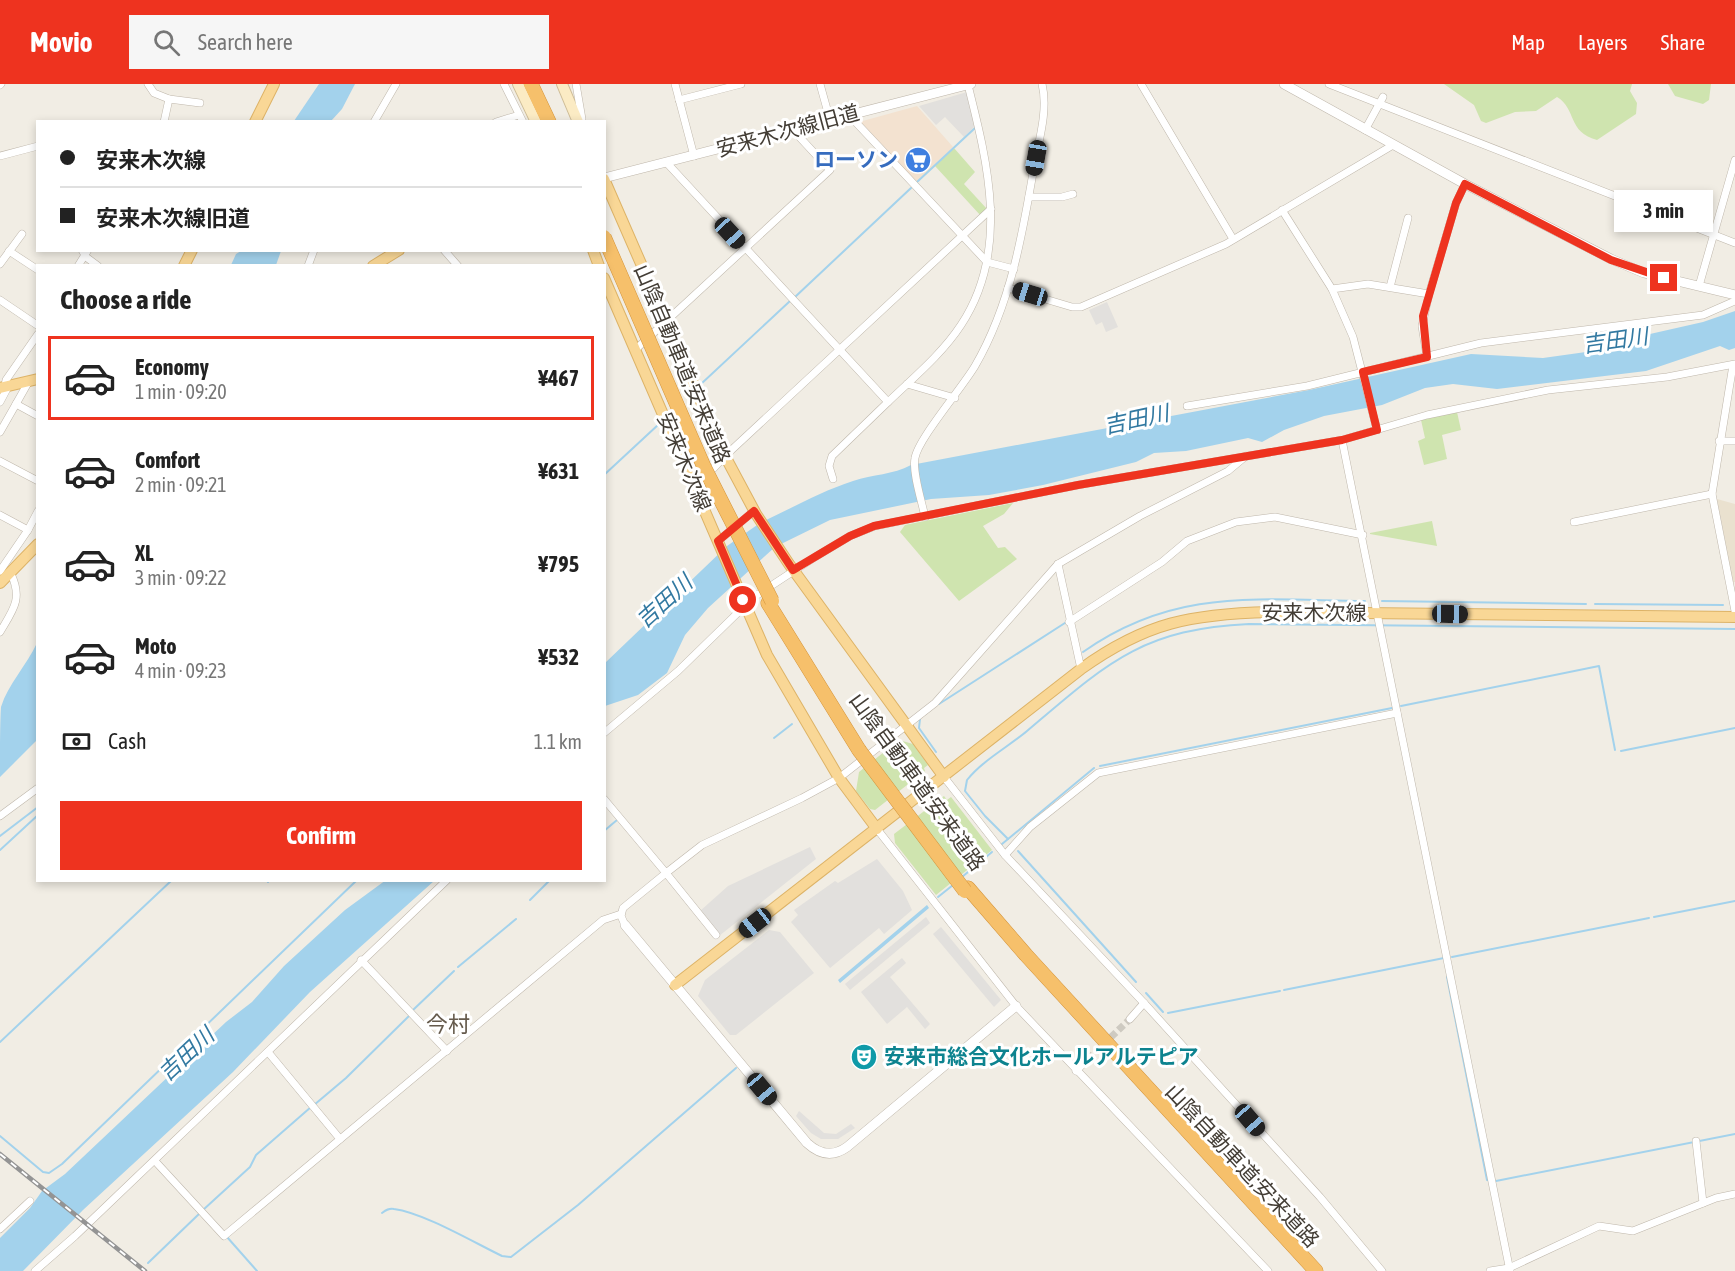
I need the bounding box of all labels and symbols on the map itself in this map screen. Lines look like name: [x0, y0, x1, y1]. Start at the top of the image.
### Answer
street label: 安来木次線旧道: [714, 99, 862, 161]
car: [1024, 139, 1048, 177]
supermarket icon: ローソン: [903, 145, 933, 175]
place label: ローソン: [814, 147, 898, 171]
callout: 3 min: [1614, 191, 1714, 233]
car: [711, 214, 749, 252]
street label: 山陰自動車道;安来道路: [630, 261, 736, 467]
route end: [1650, 264, 1677, 291]
car: [1010, 280, 1050, 308]
water label: 吉田川: [1581, 322, 1651, 357]
water label: 吉田川: [1101, 399, 1173, 439]
street label: 安来木次線: [653, 409, 716, 515]
water label: 吉田川: [631, 568, 699, 633]
route start: [729, 586, 756, 613]
street label: 安来木次線: [1262, 600, 1367, 624]
car: [1432, 605, 1468, 623]
street label: 山陰自動車道;安来道路: [845, 688, 990, 875]
car: [735, 905, 775, 941]
district label: 今村: [426, 1011, 470, 1037]
water label: 吉田川: [153, 1021, 220, 1086]
theatre icon: 安来市総合文化ホールアルテピア: [849, 1042, 879, 1072]
place label: 安来市総合文化ホールアルテピア: [884, 1044, 1199, 1068]
car: [744, 1069, 780, 1109]
street label: 山陰自動車道;安来道路: [1161, 1079, 1324, 1252]
car: [1231, 1101, 1269, 1139]

